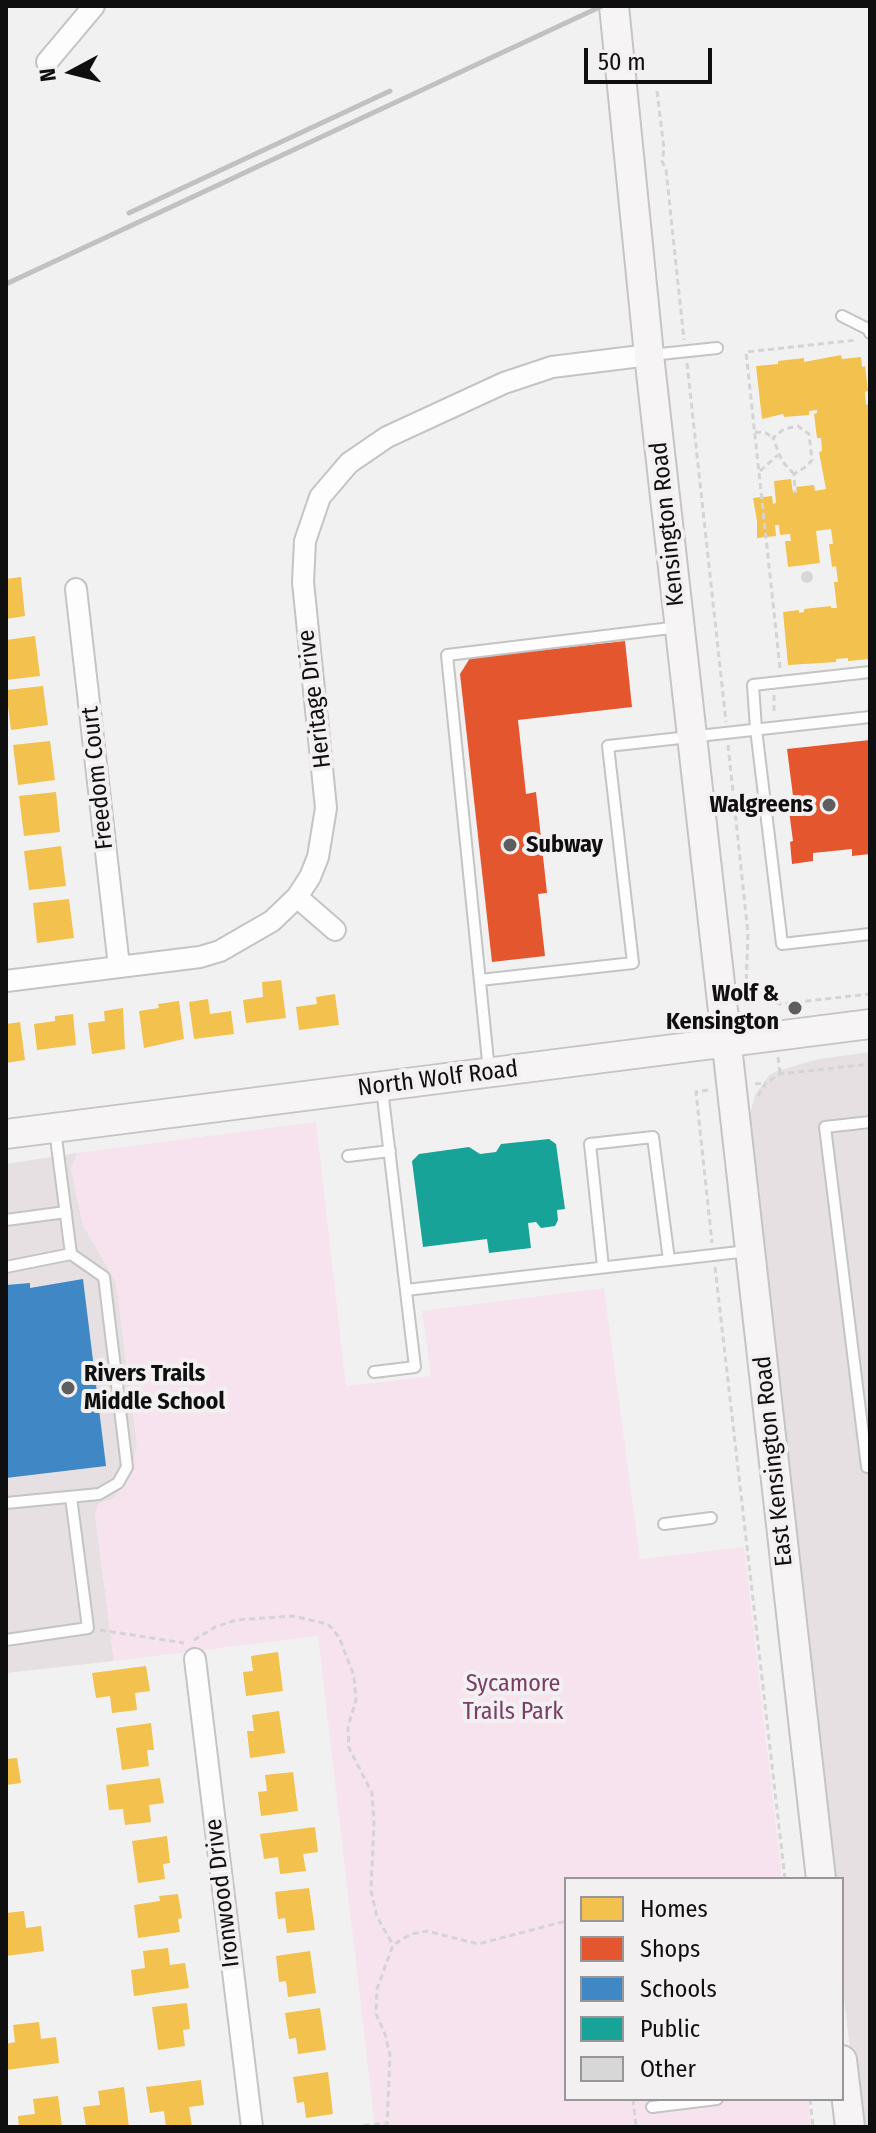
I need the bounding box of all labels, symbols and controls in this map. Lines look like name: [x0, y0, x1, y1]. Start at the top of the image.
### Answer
north arrow: [32, 32, 112, 112]
scale bar: [588, 32, 716, 82]
text: 50 m: [598, 48, 646, 76]
text: N: [33, 67, 62, 83]
street label: Kensington Road: [645, 440, 691, 608]
street label: Heritage Drive: [292, 628, 338, 770]
street label: Freedom Court: [76, 705, 120, 851]
place label: Walgreens: [709, 791, 813, 819]
marker: Walgreens: [820, 796, 838, 814]
place label: Subway: [526, 831, 603, 859]
marker: Subway: [501, 836, 519, 854]
place label: Wolf & Kensington: [666, 980, 779, 1036]
marker: Wolf & Kensington: [786, 999, 804, 1017]
street label: North Wolf Road: [356, 1055, 520, 1103]
street label: East Kensington Road: [749, 1354, 799, 1568]
place label: Rivers Trails Middle School: [84, 1360, 225, 1416]
marker: Rivers Trails Middle School: [59, 1379, 77, 1397]
park label: Sycamore Trails Park: [463, 1670, 563, 1726]
street label: Ironwood Drive: [200, 1817, 246, 1969]
legend: [564, 1877, 844, 2101]
text: Homes: [640, 1895, 708, 1923]
text: Shops: [640, 1935, 700, 1963]
text: Schools: [640, 1975, 717, 2003]
text: Public: [640, 2015, 700, 2043]
text: Other: [640, 2055, 696, 2083]

